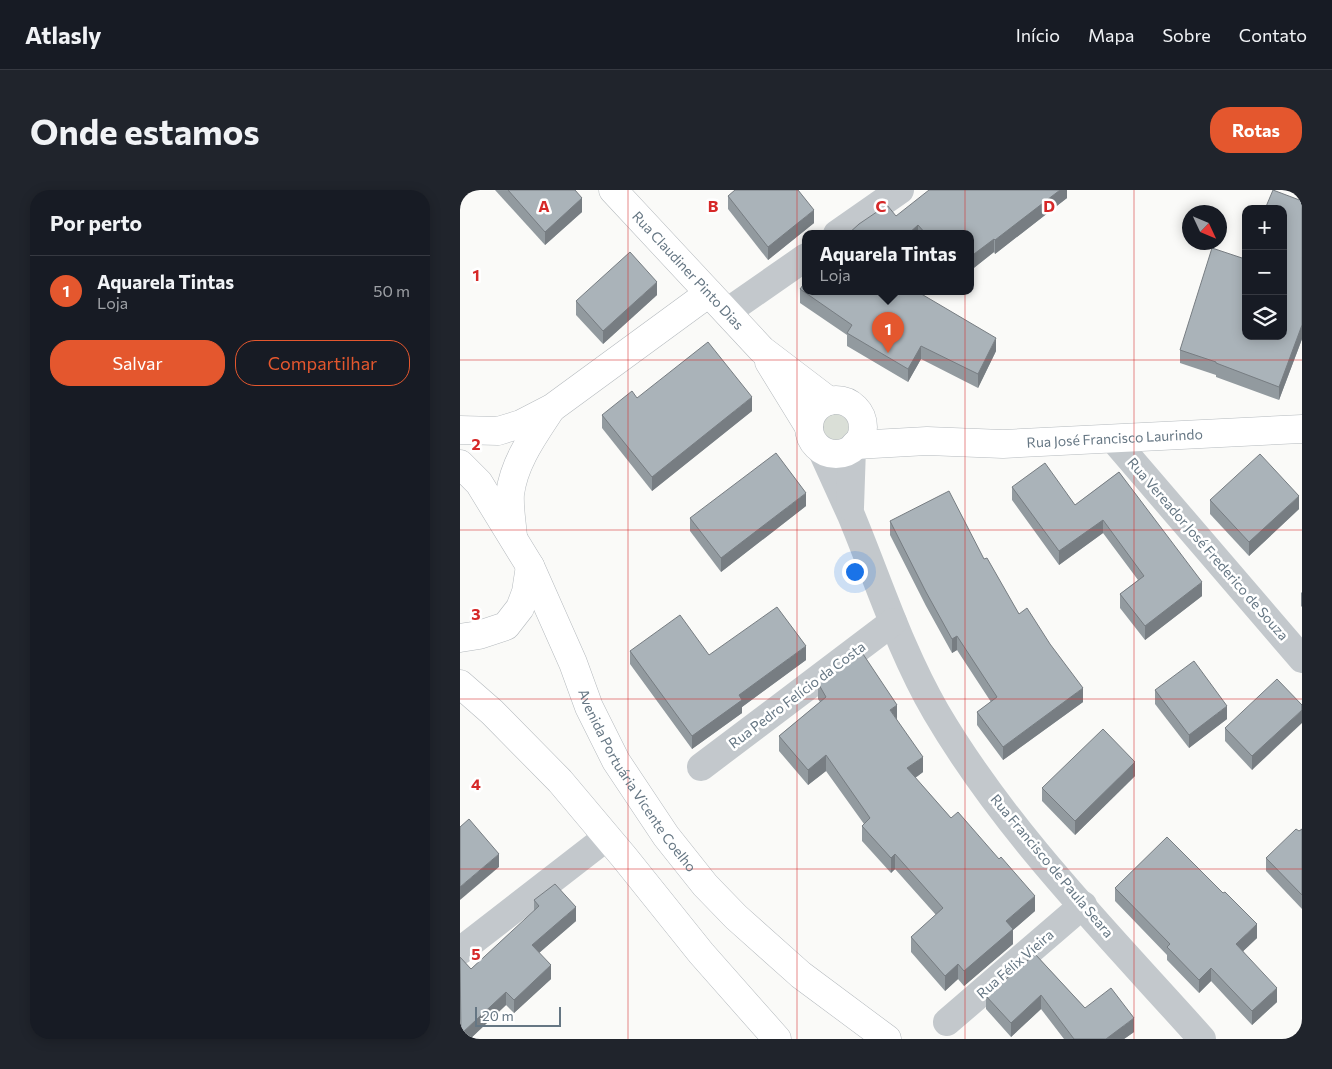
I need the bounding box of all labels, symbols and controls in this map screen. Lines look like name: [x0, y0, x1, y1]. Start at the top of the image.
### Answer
text: Atlasly: [25, 20, 102, 49]
text: Início: [1016, 24, 1060, 46]
text: Mapa: [1088, 24, 1134, 46]
text: Sobre: [1162, 24, 1211, 46]
text: Contato: [1239, 24, 1307, 46]
button: Rotas: [1210, 107, 1302, 153]
text: Onde estamos: [30, 109, 260, 152]
text: A: [538, 196, 550, 215]
text: B: [708, 196, 719, 215]
text: C: [876, 196, 887, 215]
text: D: [1043, 196, 1055, 215]
north arrow: [1182, 205, 1227, 250]
map controls: [1242, 205, 1287, 340]
button: +: [1242, 205, 1287, 250]
street label: Rua Claudiner Pinto Dias: [629, 207, 748, 333]
text: Por perto: [50, 210, 142, 235]
popup: [802, 230, 974, 295]
text: Aquarela Tintas: [819, 242, 957, 265]
button: −: [1242, 250, 1287, 295]
text: 1: [472, 265, 480, 284]
text: Loja: [819, 265, 851, 284]
text: Aquarela Tintas: [97, 270, 234, 293]
text: 1: [62, 281, 70, 300]
text: 50 m: [373, 281, 410, 300]
text: Loja: [97, 293, 128, 312]
button: layers: [1242, 295, 1287, 340]
pin: 1: [872, 312, 904, 353]
button: Salvar: [50, 340, 225, 386]
button: Compartilhar: [235, 340, 410, 386]
street label: Rua José Francisco Laurindo: [1026, 425, 1203, 451]
text: 2: [471, 434, 481, 453]
street label: Rua Vereador José Frederico de Souza: [1124, 454, 1292, 644]
your location: [842, 559, 868, 585]
text: 3: [471, 604, 481, 623]
street label: Rua Pedro Felício da Costa: [725, 638, 868, 752]
street label: Avenida Portuária Vicente Coelho: [575, 687, 700, 875]
text: 4: [471, 774, 481, 793]
street label: Rua Francisco de Paula Seara: [987, 791, 1117, 941]
street label: Rua Félix Vieira: [973, 926, 1057, 1002]
text: 5: [471, 944, 481, 963]
scale bar: [475, 1004, 561, 1027]
text: 20 m: [482, 1007, 514, 1024]

